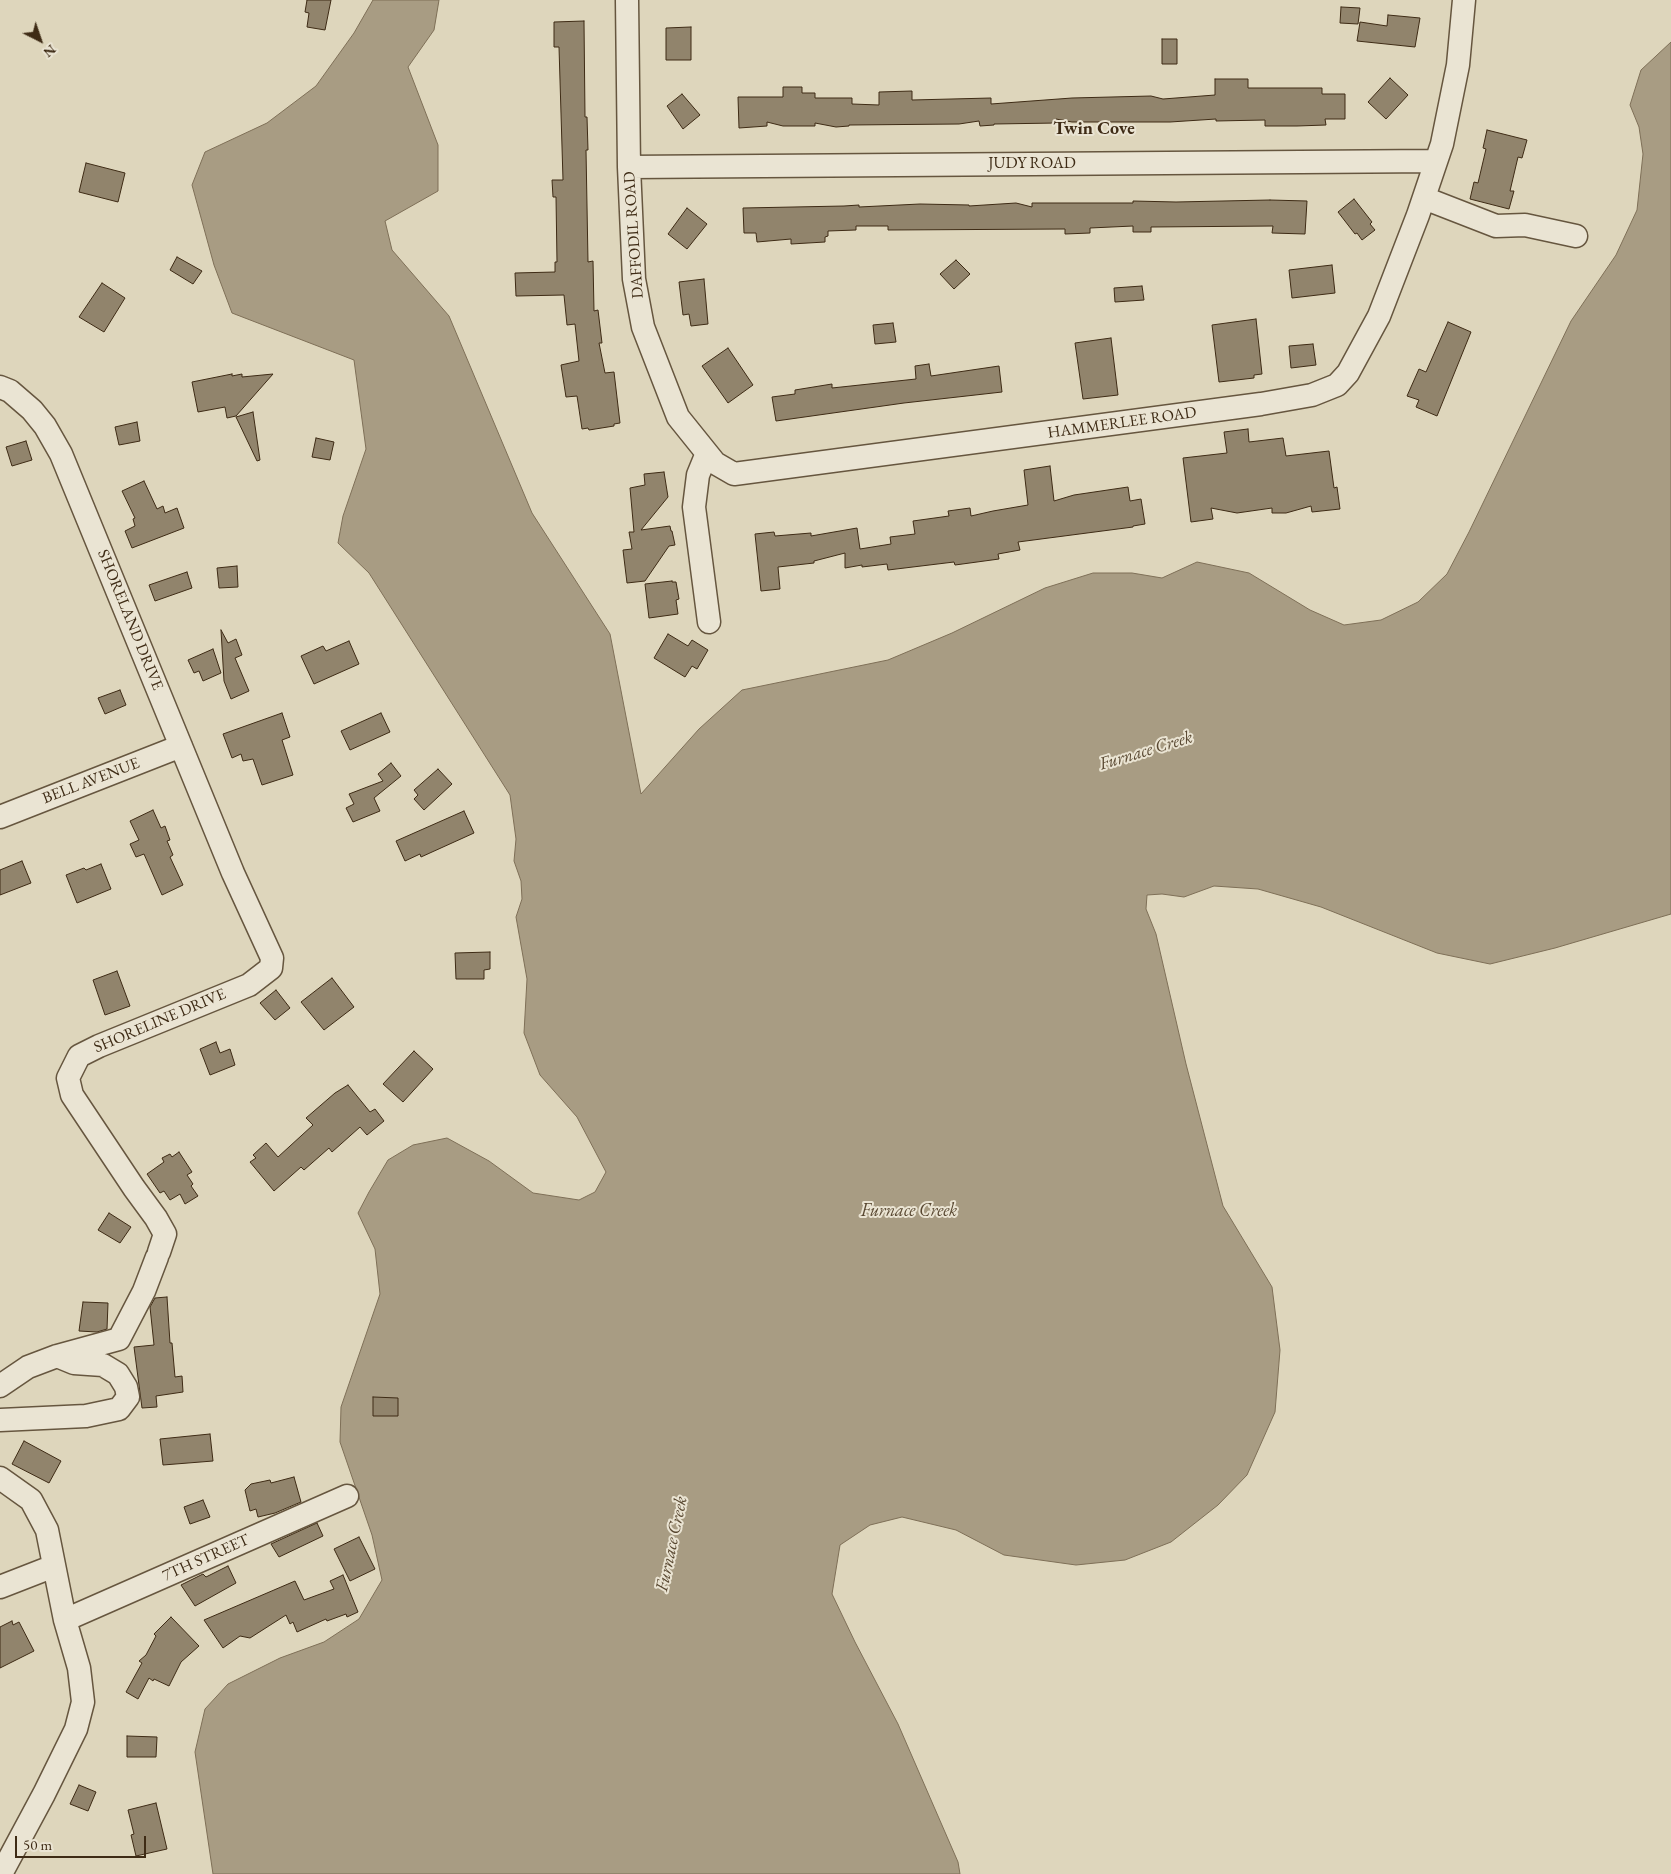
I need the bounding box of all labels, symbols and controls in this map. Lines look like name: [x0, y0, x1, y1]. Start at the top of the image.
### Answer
north arrow: [15, 15, 65, 65]
text: N: [40, 41, 60, 62]
district label: Twin Cove: [1053, 118, 1135, 140]
street label: JUDY ROAD: [988, 154, 1076, 174]
street label: DAFFODIL ROAD: [620, 171, 648, 299]
street label: HAMMERLEE ROAD: [1046, 403, 1198, 443]
street label: SHORELAND DRIVE: [93, 547, 167, 693]
water label: Furnace Creek: [1097, 727, 1195, 775]
street label: BELL AVENUE: [40, 754, 142, 808]
street label: SHORELINE DRIVE: [91, 985, 229, 1057]
water label: Furnace Creek: [861, 1200, 957, 1222]
water label: Furnace Creek: [651, 1495, 693, 1593]
street label: 7TH STREET: [160, 1530, 252, 1586]
scale bar: [18, 1826, 149, 1858]
text: 50 m: [23, 1835, 52, 1854]

